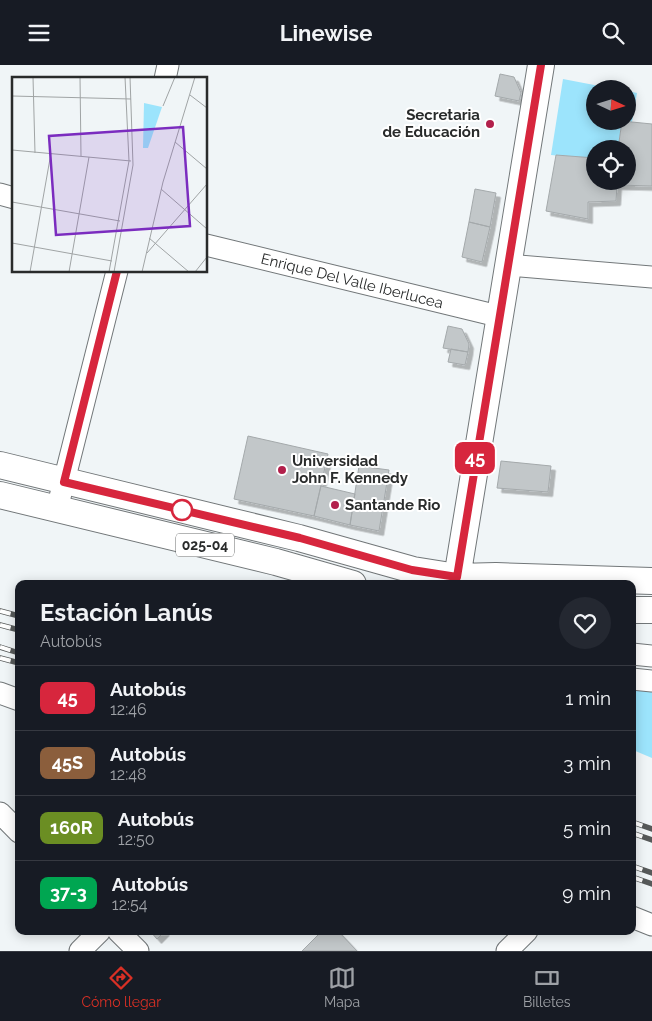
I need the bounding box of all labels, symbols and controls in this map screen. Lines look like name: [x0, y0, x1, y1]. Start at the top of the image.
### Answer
icon: menu: [25, 19, 53, 47]
icon: search: [599, 19, 627, 47]
text: Linewise: [280, 20, 372, 46]
inset map: [12, 77, 208, 273]
north arrow: [586, 80, 636, 130]
map controls: [586, 80, 636, 190]
place label: Secretaria de Educación: [382, 106, 480, 141]
marker: Secretaria de Educación: [484, 118, 496, 130]
button: locate: [586, 140, 636, 190]
street label: Enrique Del Valle Iberlucea: [259, 250, 445, 312]
line badge: 45: [452, 442, 498, 474]
text: 45: [465, 447, 485, 468]
place label: Universidad John F. Kennedy: [292, 452, 409, 487]
marker: Universidad John F. Kennedy: [276, 464, 288, 476]
place label: Santande Rio: [345, 496, 440, 514]
unlabelled marker: [171, 499, 193, 521]
marker: Santande Rio: [329, 499, 341, 511]
road number: 025-04: [176, 533, 234, 557]
button: heart: [559, 597, 611, 649]
text: Estación Lanús: [40, 598, 213, 627]
text: Autobús: [40, 632, 102, 651]
text: Autobús: [110, 678, 186, 700]
text: 45: [57, 687, 78, 708]
text: 1 min: [565, 687, 611, 709]
text: 12:46: [110, 700, 147, 719]
text: Autobús: [110, 743, 186, 765]
text: 45S: [52, 752, 83, 773]
text: 3 min: [563, 752, 611, 774]
text: 12:48: [110, 765, 146, 784]
text: Autobús: [118, 808, 194, 830]
text: 160R: [50, 817, 93, 838]
text: 5 min: [563, 817, 611, 839]
text: 12:50: [118, 830, 155, 849]
text: Autobús: [112, 873, 188, 895]
text: 37-3: [50, 882, 87, 903]
text: 9 min: [562, 882, 611, 904]
text: 12:54: [112, 895, 148, 914]
tab: Cómo llegar: [81, 964, 161, 1010]
tab: Mapa: [324, 964, 360, 1010]
tab: Billetes: [523, 964, 571, 1010]

